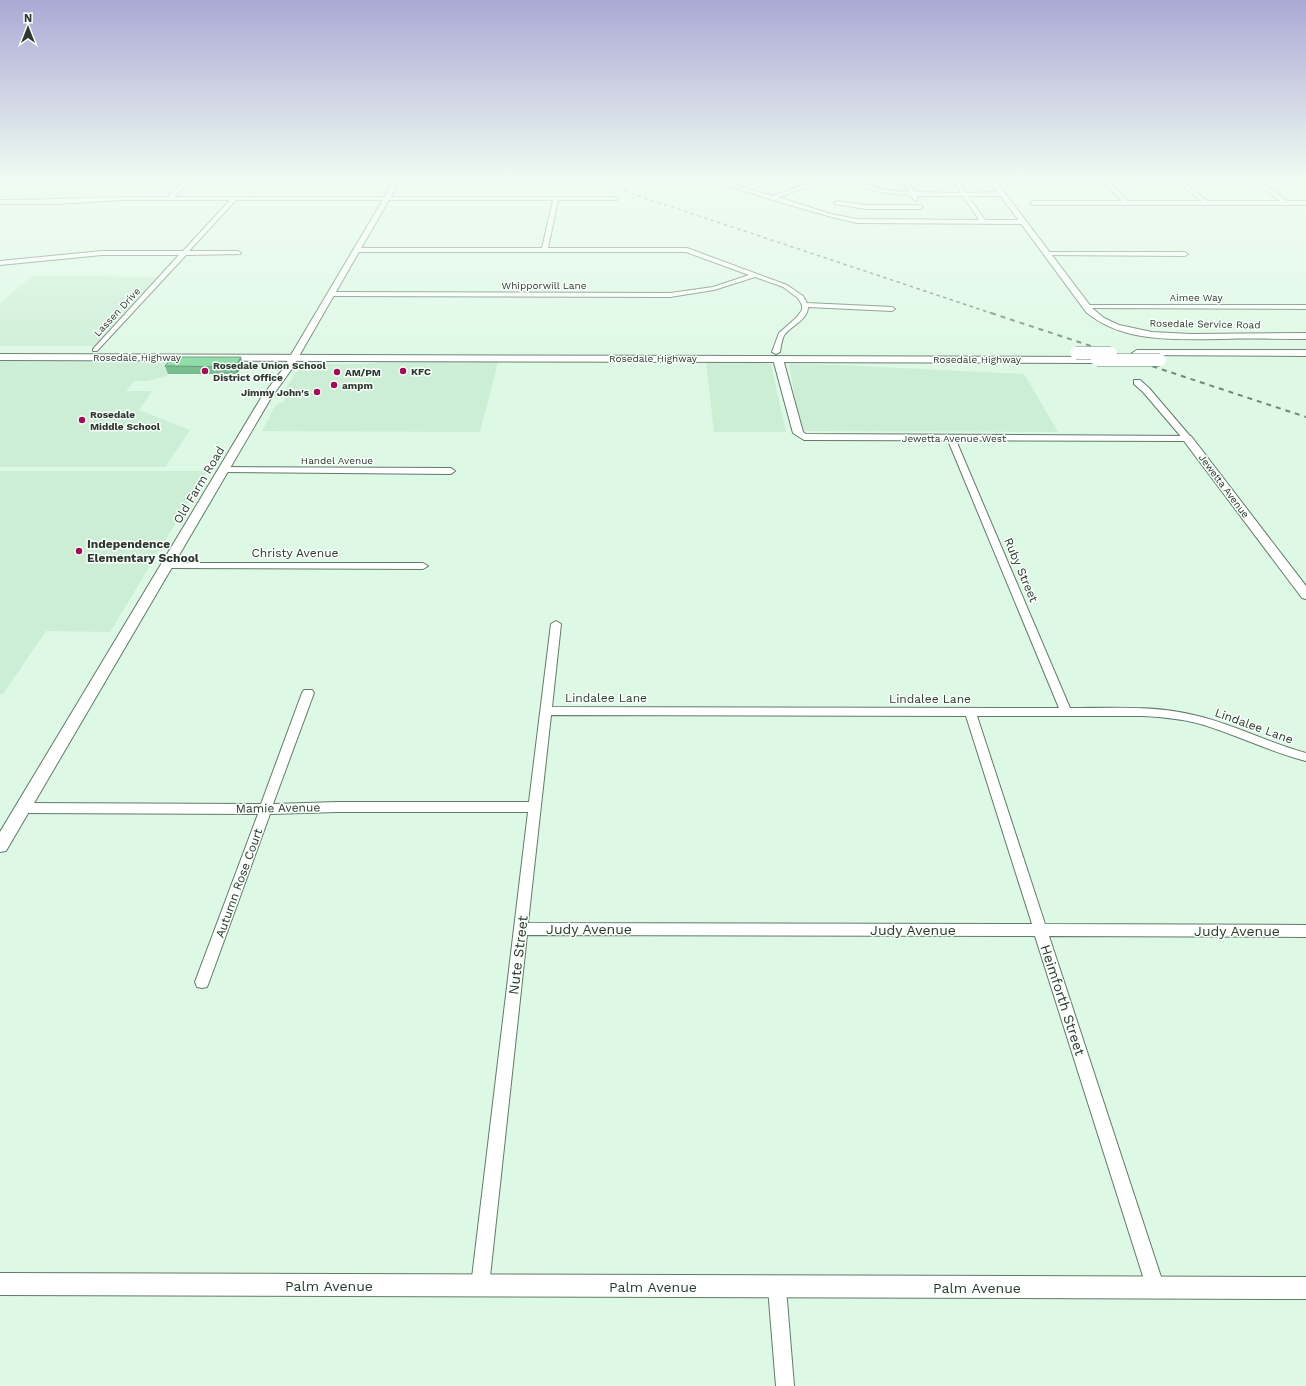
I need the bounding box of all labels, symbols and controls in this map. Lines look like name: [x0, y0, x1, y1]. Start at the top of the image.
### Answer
north arrow: [8, 8, 48, 48]
text: N: [24, 12, 32, 25]
street label: Whipporwill Lane: [502, 280, 587, 291]
street label: Lassen Drive: [92, 285, 142, 339]
street label: Aimee Way: [1169, 292, 1223, 303]
street label: Rosedale Service Road: [1149, 318, 1261, 330]
street label: Rosedale Highway: [93, 352, 182, 363]
street label: Rosedale Highway: [609, 353, 698, 364]
street label: Rosedale Highway: [933, 354, 1022, 365]
place label: Rosedale Union School District Office: [213, 360, 326, 383]
marker: Rosedale Union School District Office: [200, 366, 210, 376]
marker: KFC: [398, 366, 408, 376]
place label: KFC: [411, 366, 431, 377]
marker: AM/PM: [332, 367, 342, 377]
place label: AM/PM: [345, 367, 381, 378]
marker: ampm: [329, 380, 339, 390]
place label: ampm: [342, 380, 373, 391]
place label: Jimmy John's: [241, 387, 310, 398]
marker: Jimmy John's: [312, 387, 322, 397]
place label: Rosedale Middle School: [90, 409, 161, 432]
marker: Rosedale Middle School: [77, 415, 87, 425]
street label: Jewetta Avenue West: [902, 433, 1007, 444]
street label: Old Farm Road: [170, 444, 228, 526]
street label: Jewetta Avenue: [1197, 452, 1252, 520]
street label: Handel Avenue: [301, 455, 373, 466]
street label: Ruby Street: [1001, 536, 1041, 604]
place label: Independence Elementary School: [87, 537, 199, 565]
marker: Independence Elementary School: [74, 546, 84, 556]
street label: Christy Avenue: [251, 546, 339, 560]
street label: Lindalee Lane: [565, 691, 647, 705]
street label: Lindalee Lane: [889, 692, 971, 706]
street label: Lindalee Lane: [1213, 705, 1295, 747]
street label: Mamie Avenue: [236, 800, 320, 816]
street label: Autumn Rose Court: [213, 826, 265, 940]
street label: Nute Street: [505, 914, 531, 996]
street label: Judy Avenue: [546, 921, 632, 937]
street label: Judy Avenue: [870, 922, 956, 938]
street label: Judy Avenue: [1194, 923, 1280, 939]
street label: Heimforth Street: [1038, 943, 1089, 1058]
street label: Palm Avenue: [285, 1278, 373, 1294]
street label: Palm Avenue: [609, 1279, 697, 1295]
street label: Palm Avenue: [933, 1280, 1021, 1296]

